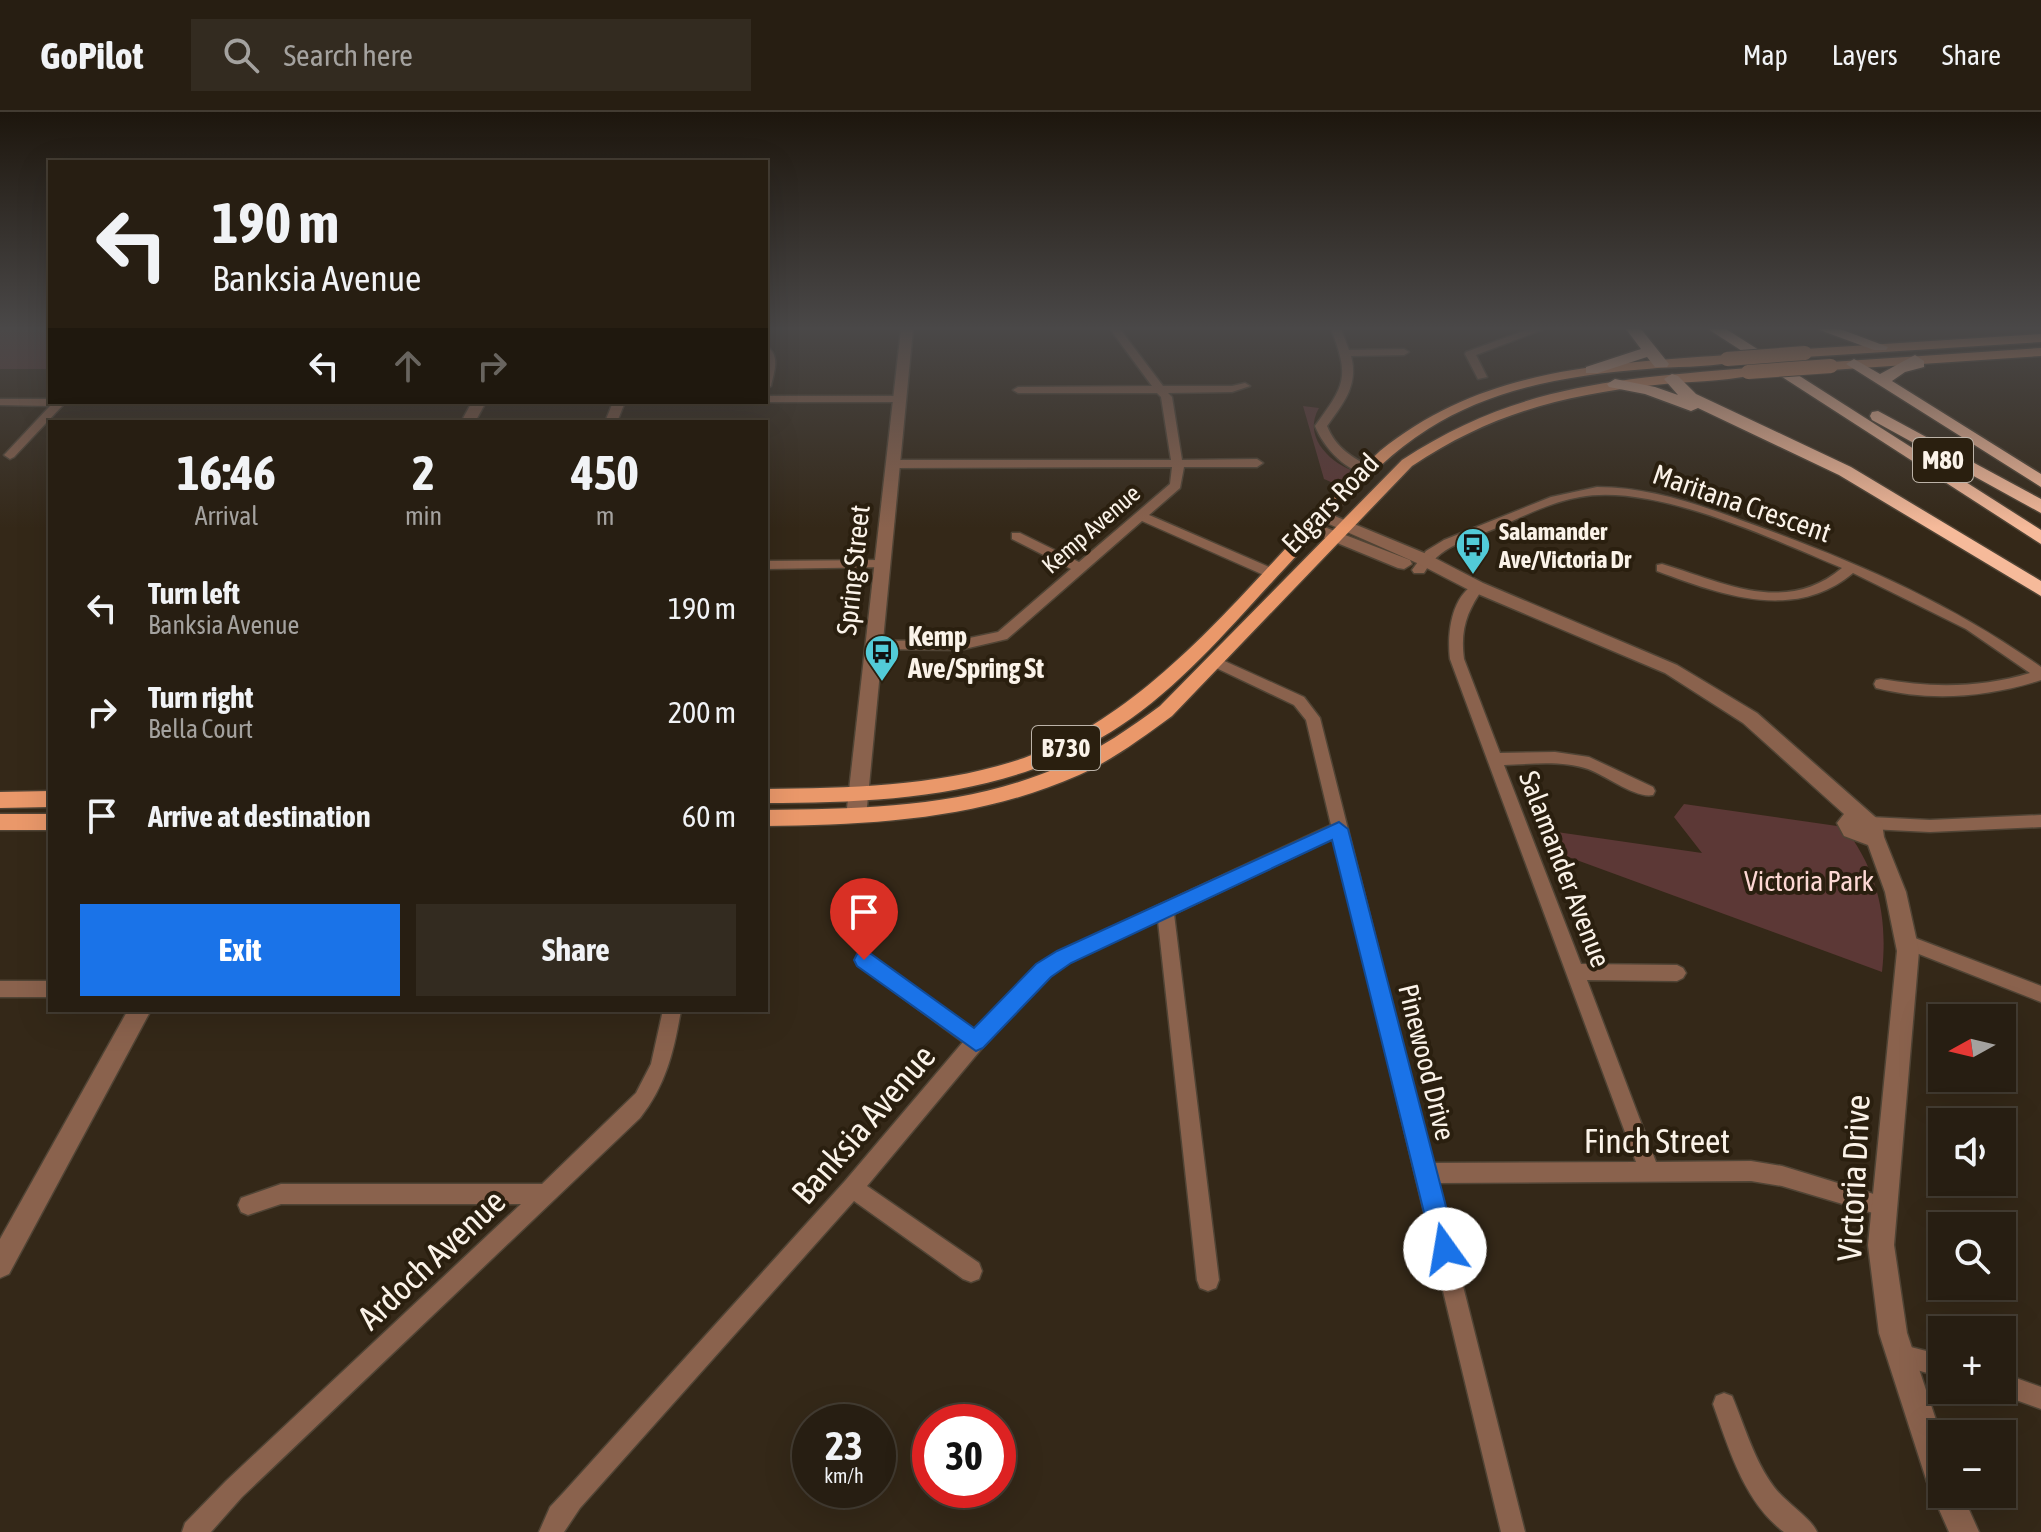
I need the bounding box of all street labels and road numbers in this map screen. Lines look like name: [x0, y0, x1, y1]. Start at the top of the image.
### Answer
road number: M80: [1913, 438, 1973, 482]
street label: Edgars Road: [1275, 447, 1385, 559]
street label: Maritana Crescent: [1649, 458, 1835, 548]
street label: Kemp Avenue: [1037, 479, 1145, 579]
street label: Spring Street: [830, 503, 876, 637]
road number: B730: [1032, 726, 1100, 770]
street label: Salamander Avenue: [1513, 766, 1617, 972]
street label: Pinewood Drive: [1392, 981, 1462, 1143]
street label: Banksia Avenue: [783, 1037, 943, 1211]
street label: Victoria Drive: [1829, 1094, 1877, 1262]
street label: Finch Street: [1584, 1121, 1730, 1160]
street label: Ardoch Avenue: [349, 1181, 513, 1337]

